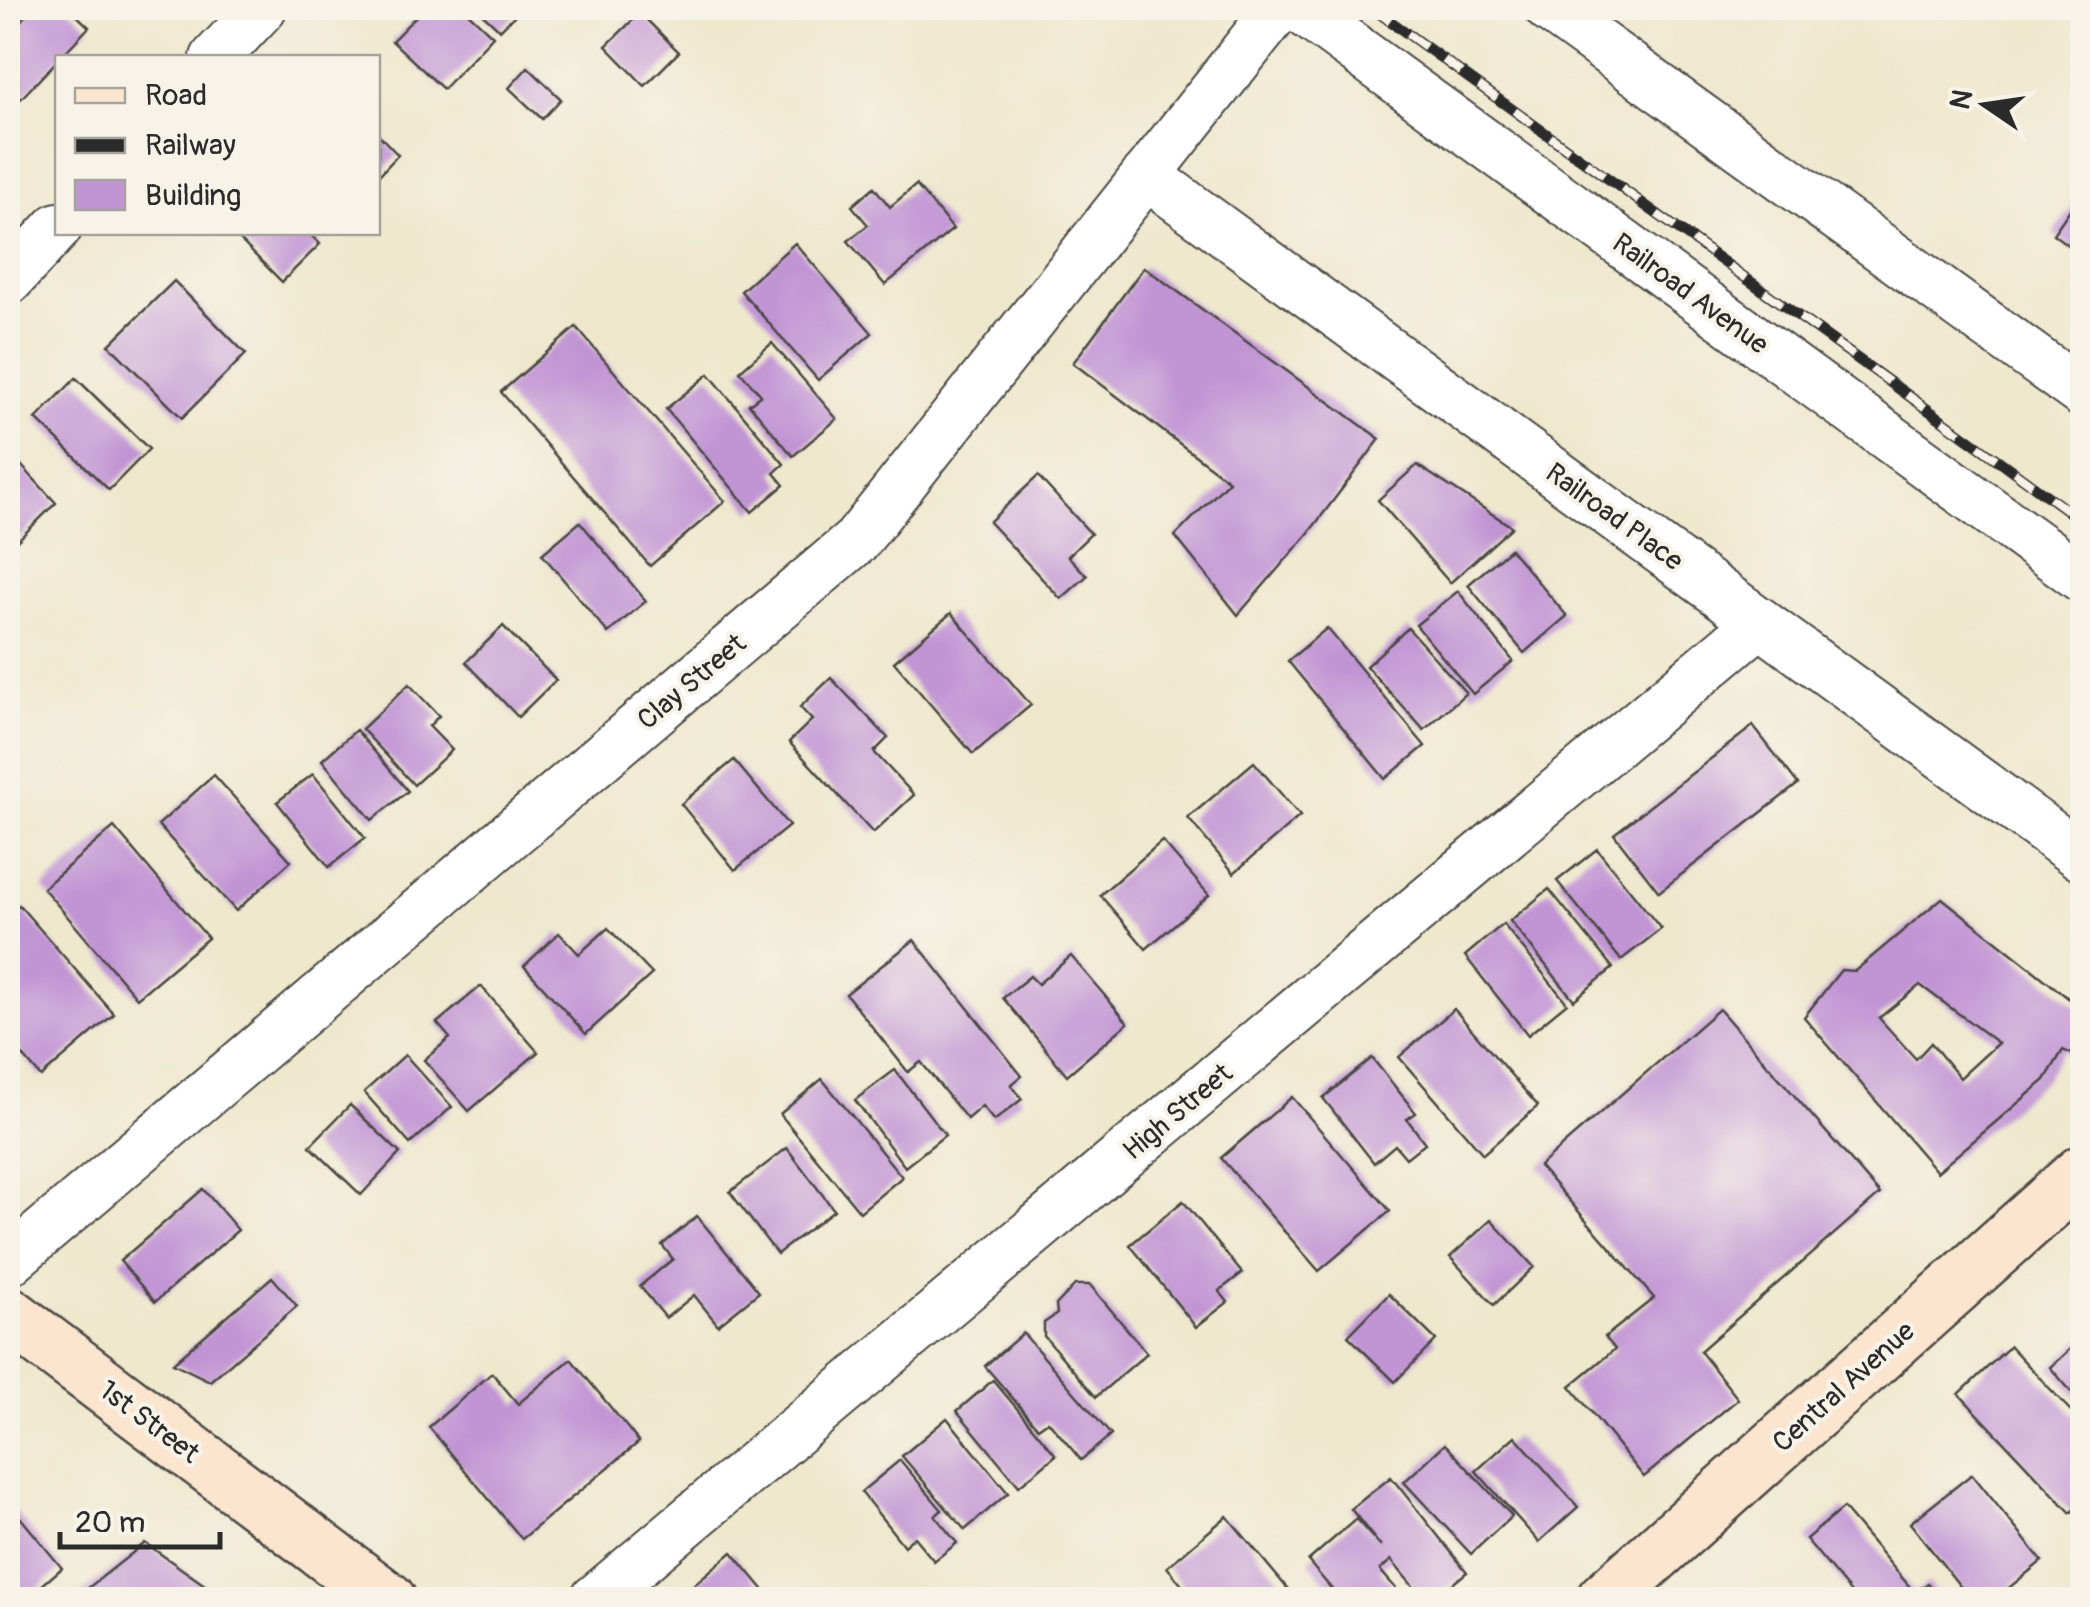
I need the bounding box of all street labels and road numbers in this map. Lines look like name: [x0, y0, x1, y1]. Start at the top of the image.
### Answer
street label: Railroad Avenue: [1605, 226, 1775, 363]
street label: Railroad Place: [1539, 456, 1690, 579]
street label: Clay Street: [631, 626, 754, 738]
street label: High Street: [1116, 1056, 1240, 1168]
street label: Central Avenue: [1766, 1314, 1922, 1460]
street label: 1st Street: [92, 1373, 207, 1472]

